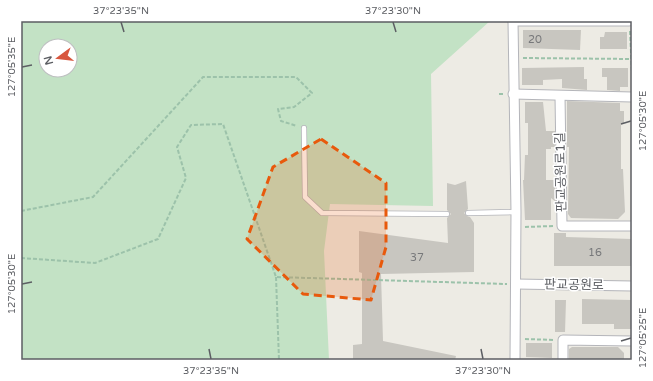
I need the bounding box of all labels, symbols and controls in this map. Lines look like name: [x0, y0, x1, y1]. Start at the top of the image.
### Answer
text: 37°23'35"N: [93, 5, 149, 17]
text: 37°23'30"N: [365, 5, 421, 17]
house number: 20: [528, 33, 542, 46]
text: 127°05'35"E: [6, 37, 18, 97]
north arrow: [38, 38, 78, 78]
text: N: [41, 55, 56, 66]
text: 127°05'30"E: [637, 91, 649, 151]
street label: 판교공원로1길: [552, 132, 570, 212]
house number: 16: [588, 246, 602, 259]
house number: 37: [410, 251, 424, 264]
text: 127°05'30"E: [6, 254, 18, 314]
street label: 판교공원로: [544, 276, 604, 294]
text: 127°05'25"E: [637, 308, 649, 368]
text: 37°23'35"N: [183, 365, 239, 377]
text: 37°23'30"N: [455, 365, 511, 377]

